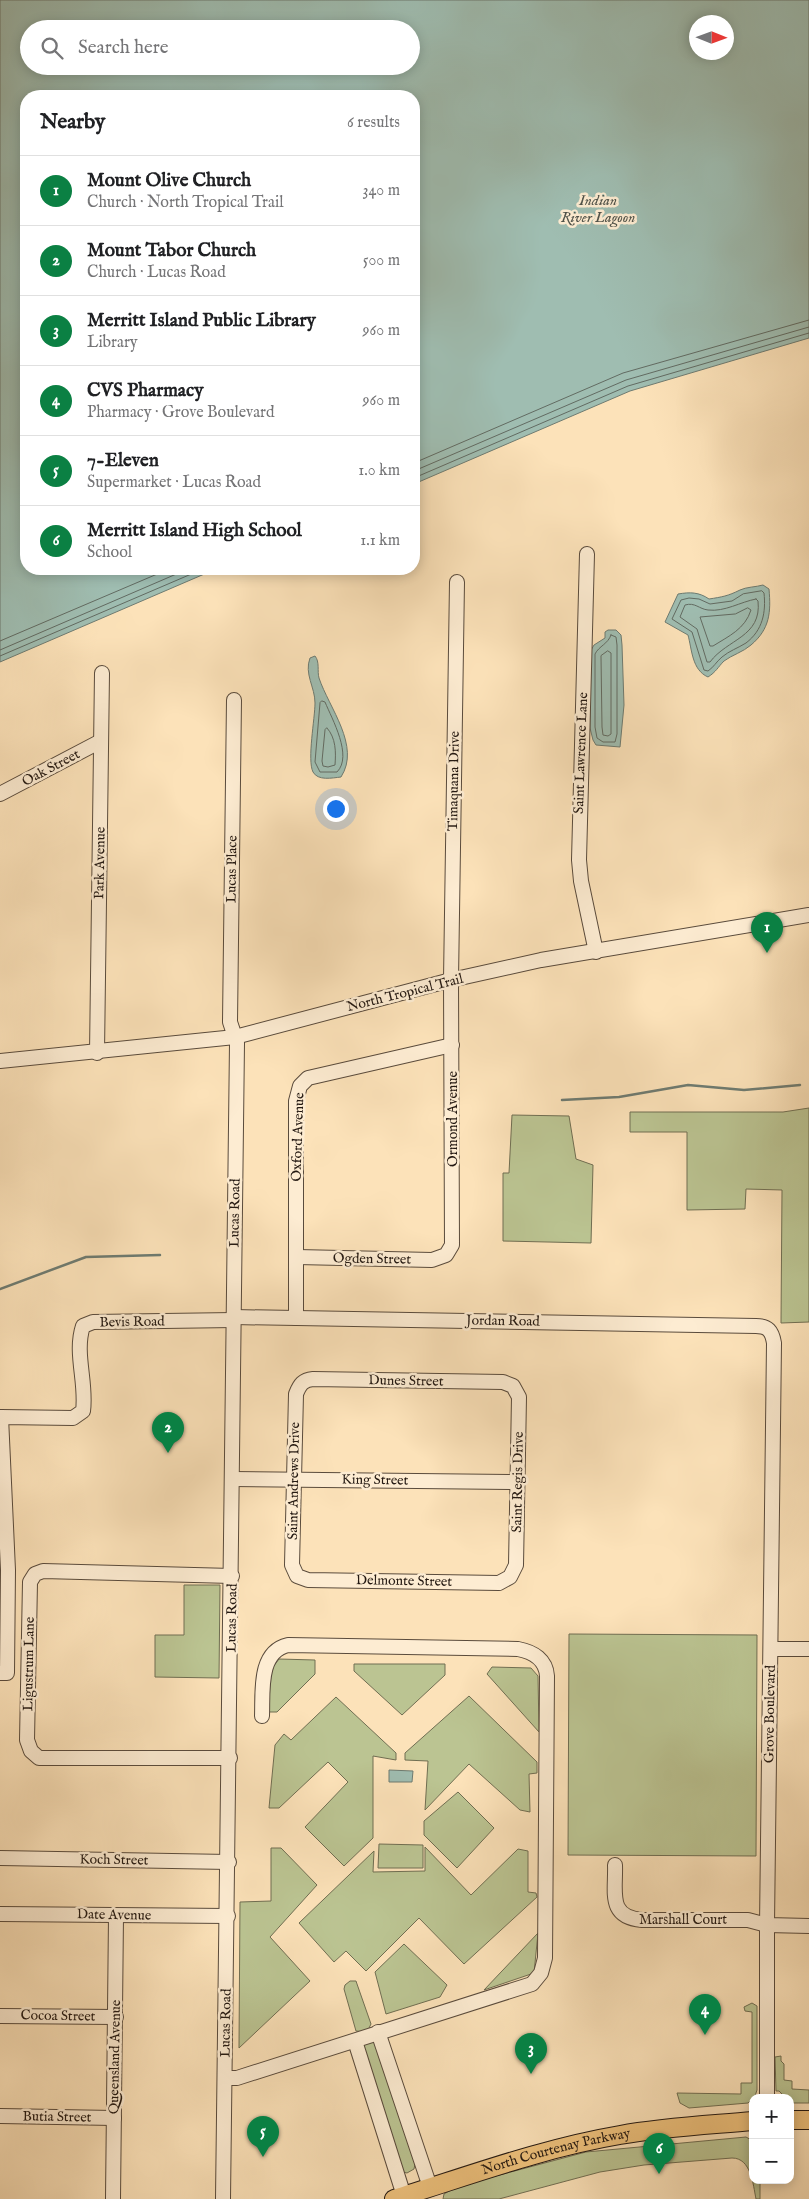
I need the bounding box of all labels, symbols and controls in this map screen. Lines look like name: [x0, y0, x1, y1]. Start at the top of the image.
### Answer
north arrow: [689, 15, 734, 60]
search box: [20, 20, 420, 75]
icon: search: [38, 34, 66, 62]
text: Search here: [78, 36, 169, 60]
text: Nearby: [40, 109, 105, 136]
text: 6 results: [347, 113, 400, 133]
text: Mount Olive Church: [87, 169, 251, 193]
text: 1: [53, 181, 59, 201]
text: 340 m: [362, 181, 400, 201]
water label: Indian River Lagoon: [561, 191, 635, 228]
text: Church · North Tropical Trail: [87, 193, 284, 213]
text: Mount Tabor Church: [87, 239, 256, 263]
text: 2: [52, 251, 60, 271]
text: 500 m: [363, 251, 400, 271]
text: Church · Lucas Road: [87, 263, 226, 283]
text: Merritt Island Public Library: [87, 309, 316, 333]
text: 3: [53, 321, 59, 341]
text: 960 m: [363, 321, 400, 341]
text: Library: [87, 333, 138, 353]
text: CVS Pharmacy: [87, 379, 204, 403]
text: 4: [52, 391, 60, 411]
text: 960 m: [363, 391, 400, 411]
text: Pharmacy · Grove Boulevard: [87, 403, 274, 423]
text: 7-Eleven: [87, 449, 159, 473]
text: 5: [53, 461, 59, 481]
text: 1.0 km: [358, 461, 400, 481]
text: Supermarket · Lucas Road: [87, 473, 261, 493]
text: Merritt Island High School: [87, 519, 302, 543]
text: 6: [53, 531, 59, 551]
text: 1.1 km: [360, 531, 400, 551]
text: School: [87, 543, 132, 563]
street label: Saint Lawrence Lane: [570, 691, 592, 814]
street label: Timaquana Drive: [444, 730, 464, 831]
street label: Oak Street: [19, 745, 83, 791]
your location: [323, 796, 349, 822]
street label: Park Avenue: [90, 826, 110, 899]
street label: Lucas Place: [222, 834, 242, 903]
pin: 1: [751, 912, 783, 953]
street label: North Tropical Trail: [345, 970, 465, 1016]
street label: Ormond Avenue: [444, 1071, 462, 1167]
street label: Oxford Avenue: [287, 1091, 309, 1182]
street label: Lucas Road: [225, 1178, 245, 1248]
street label: Ogden Street: [333, 1249, 412, 1269]
street label: Jordan Road: [464, 1311, 541, 1331]
street label: Bevis Road: [99, 1312, 165, 1332]
street label: Dunes Street: [368, 1371, 444, 1391]
pin: 2: [152, 1412, 184, 1453]
street label: Saint Andrews Drive: [284, 1421, 304, 1540]
street label: Saint Regis Drive: [508, 1431, 528, 1533]
street label: King Street: [341, 1470, 409, 1490]
street label: Delmonte Street: [356, 1571, 452, 1591]
street label: Lucas Road: [222, 1583, 242, 1653]
street label: Ligustrum Lane: [19, 1616, 39, 1711]
street label: Grove Boulevard: [760, 1664, 780, 1763]
street label: Koch Street: [79, 1850, 149, 1870]
street label: Date Avenue: [77, 1905, 152, 1925]
street label: Marshall Court: [639, 1911, 727, 1929]
street label: Lucas Road: [216, 1988, 236, 2058]
pin: 4: [689, 1994, 721, 2035]
street label: Queensland Avenue: [105, 1999, 125, 2114]
street label: Cocoa Street: [20, 2006, 96, 2026]
pin: 3: [515, 2033, 547, 2074]
map controls: [749, 2094, 794, 2184]
button: +: [749, 2094, 794, 2139]
street label: Butia Street: [22, 2107, 92, 2127]
pin: 5: [247, 2116, 279, 2157]
street label: North Courtenay Parkway: [479, 2124, 632, 2179]
pin: 6: [643, 2133, 675, 2174]
button: −: [749, 2139, 794, 2184]

